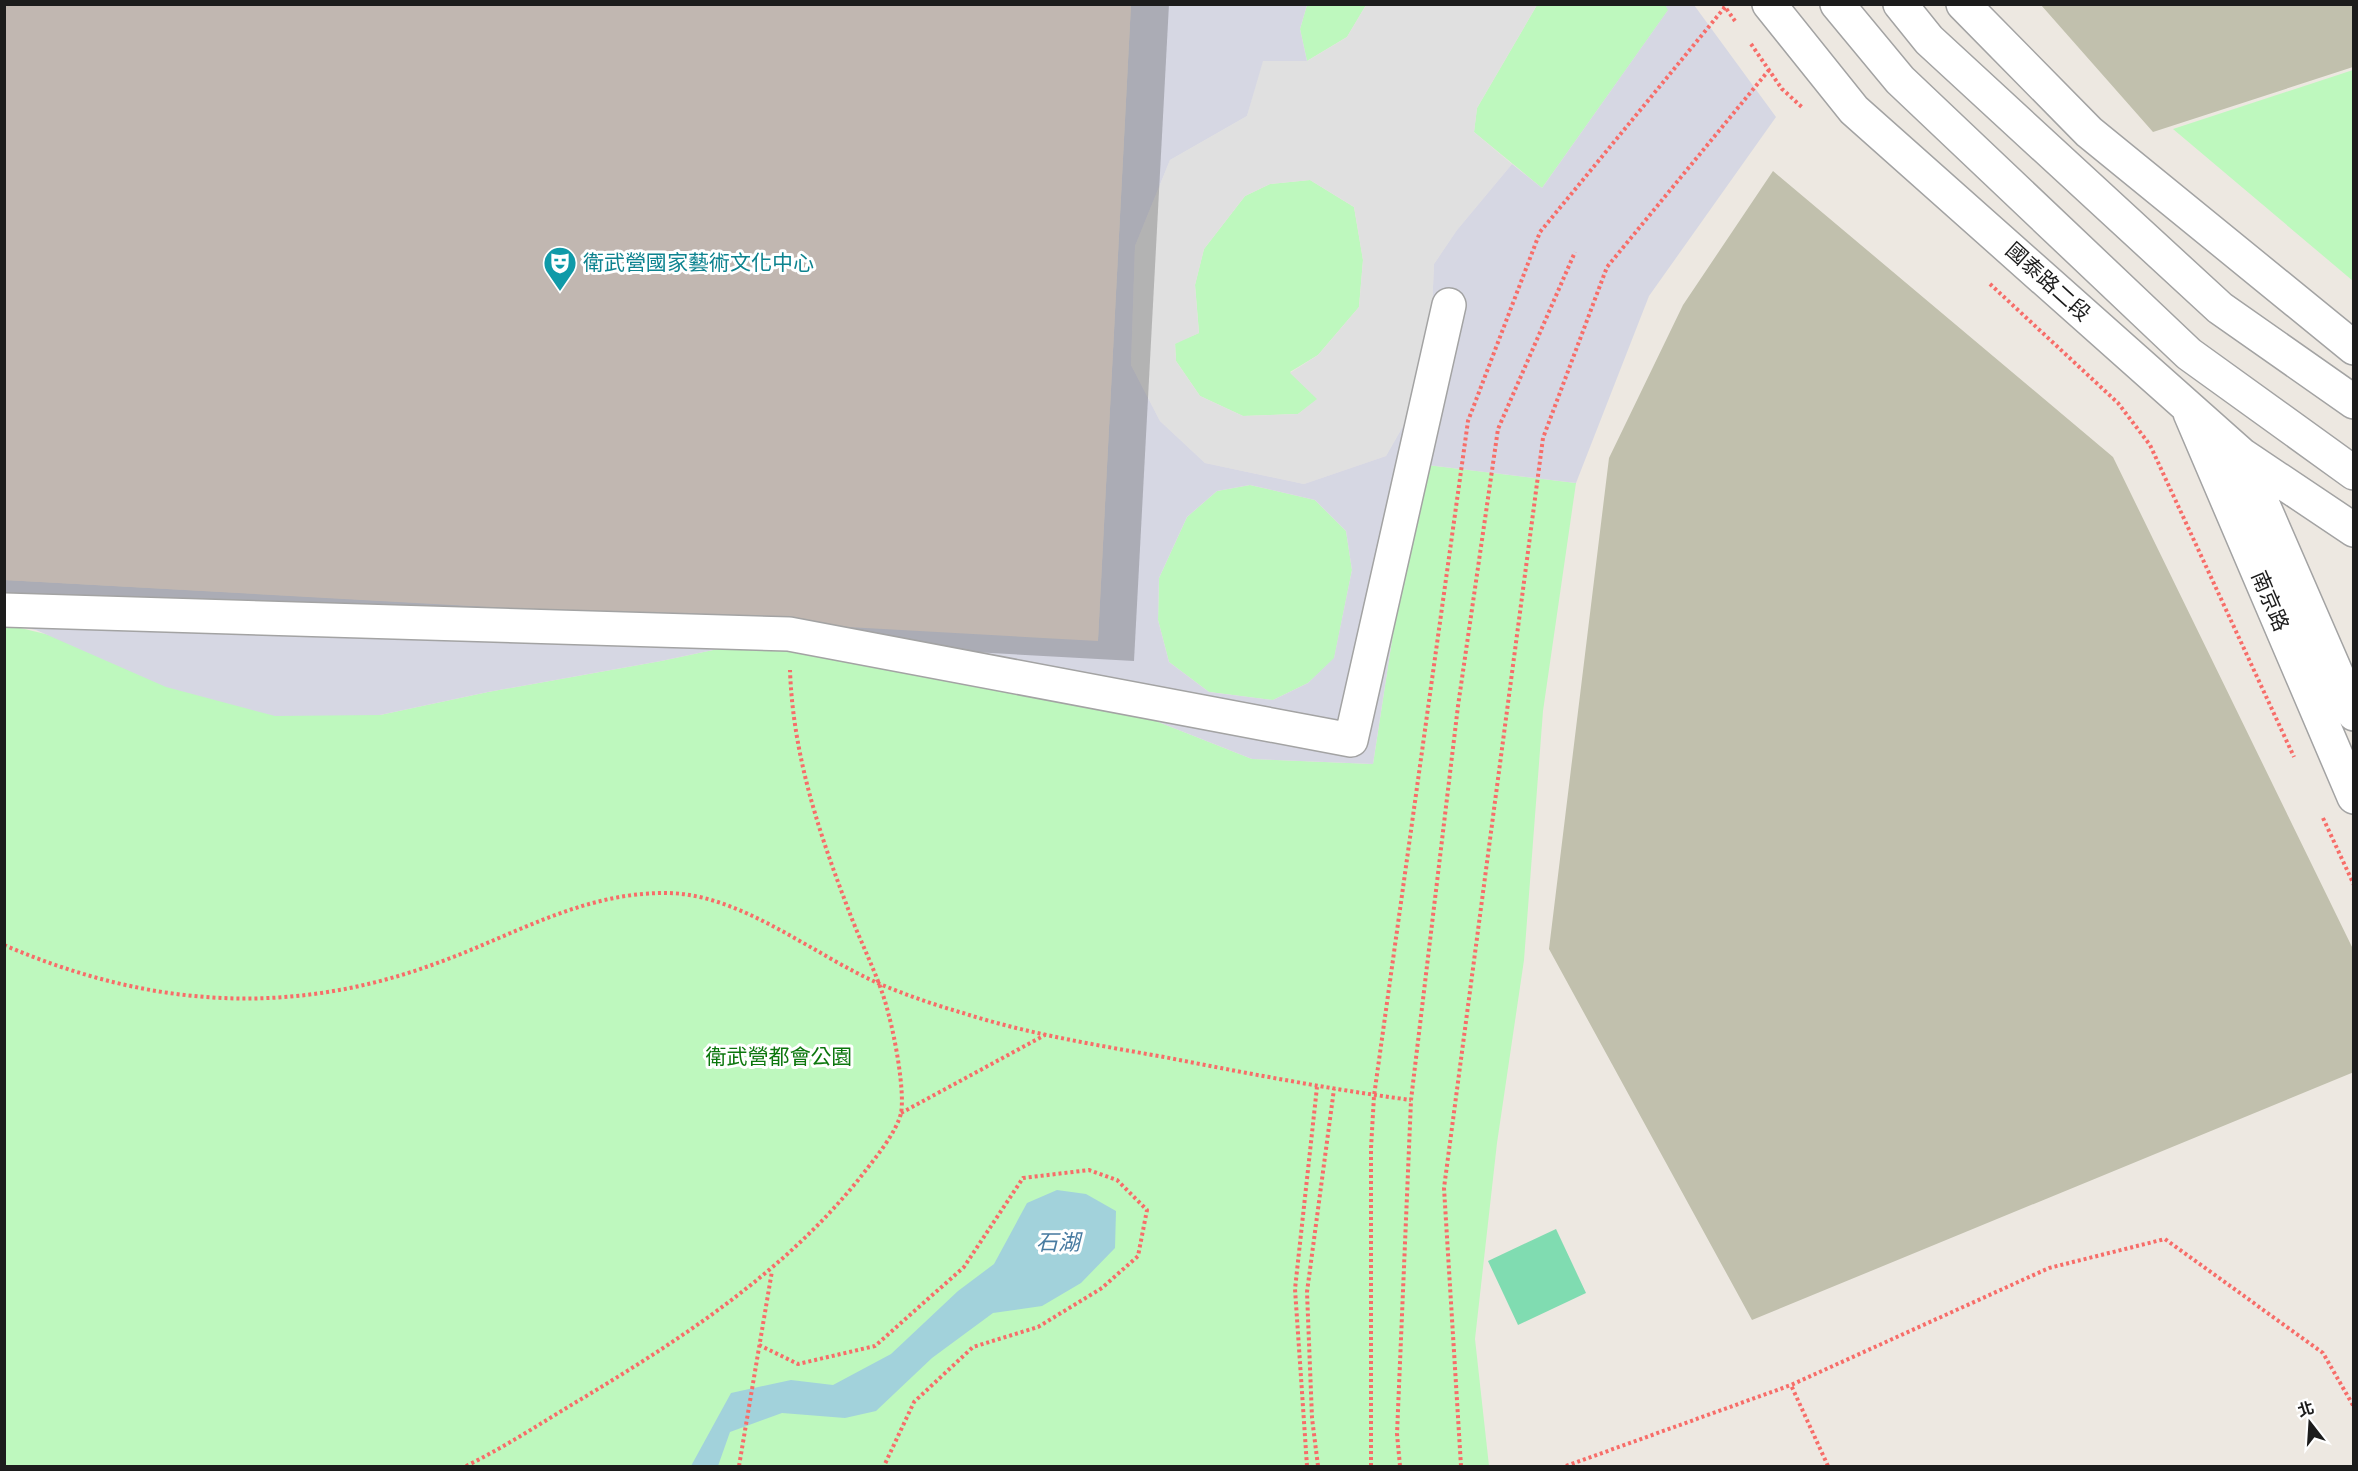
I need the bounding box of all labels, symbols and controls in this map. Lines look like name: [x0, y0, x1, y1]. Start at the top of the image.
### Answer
street label: 國泰路二段: [2001, 237, 2096, 326]
theatre icon: 衛武營國家藝術文化中心: [542, 245, 578, 292]
place label: 衛武營國家藝術文化中心: [583, 250, 814, 275]
street label: 南京路: [2247, 567, 2294, 635]
park label: 衛武營都會公園: [706, 1044, 853, 1069]
water label: 石湖: [1036, 1229, 1083, 1256]
north arrow: [2280, 1393, 2340, 1453]
text: 北: [2295, 1398, 2316, 1421]

